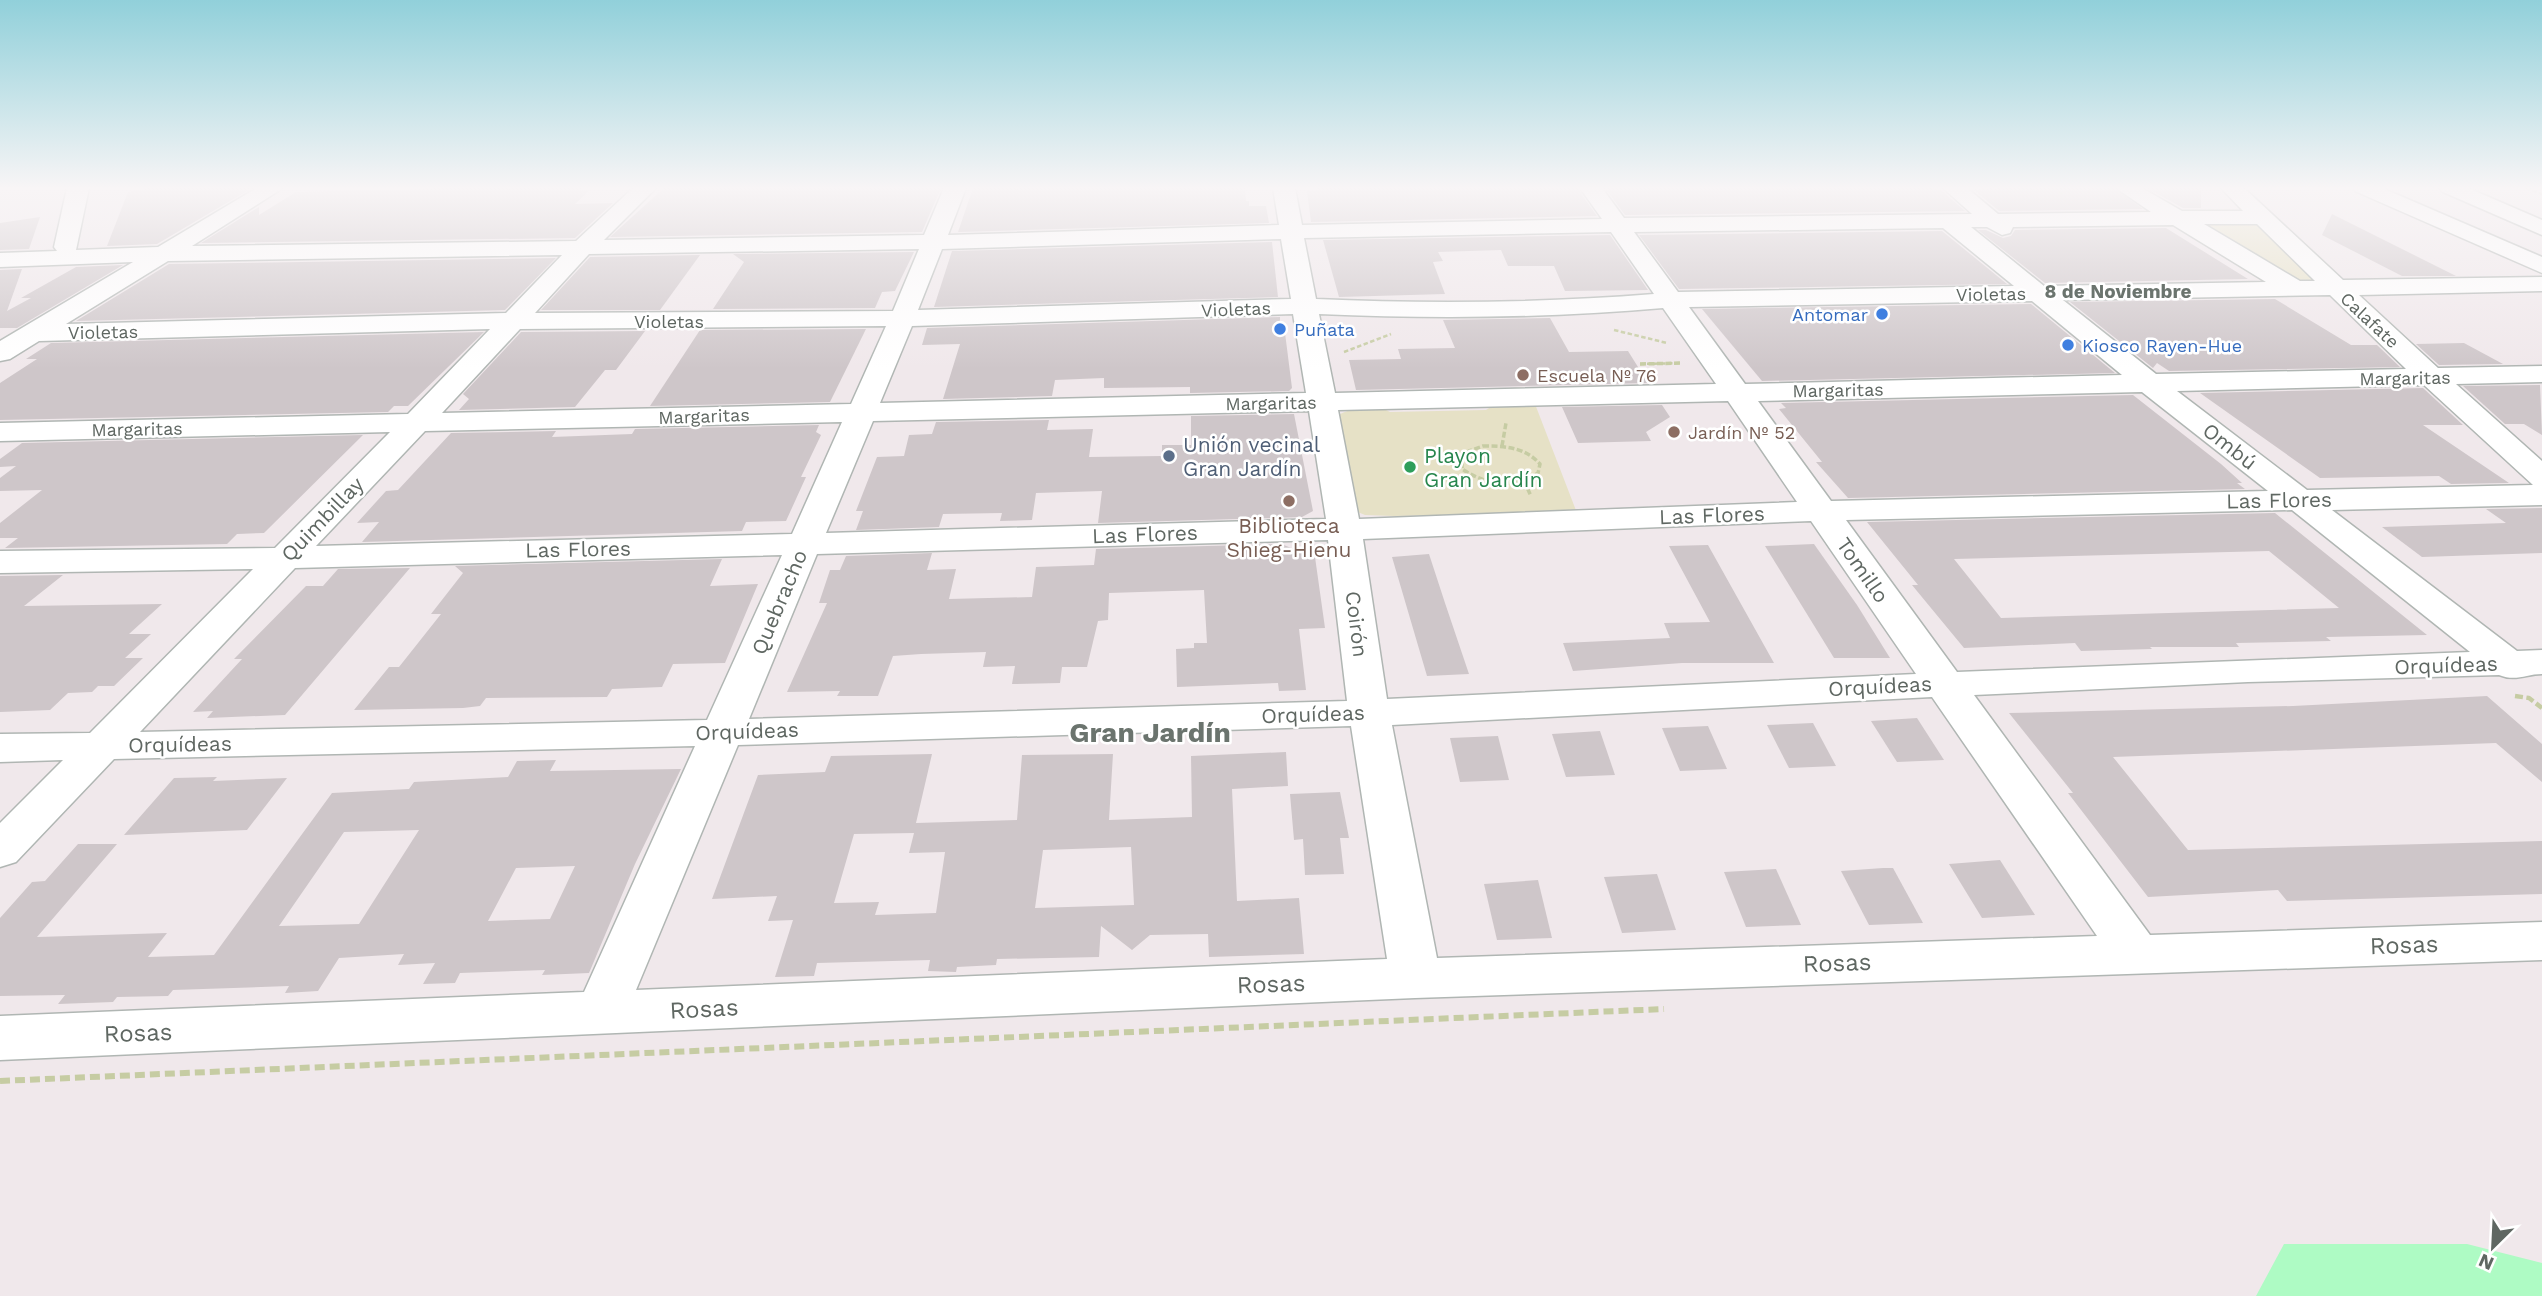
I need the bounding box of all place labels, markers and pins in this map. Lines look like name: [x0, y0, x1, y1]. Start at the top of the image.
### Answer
place label: Antomar: [1792, 304, 1868, 325]
marker: Antomar: [1874, 306, 1890, 322]
place label: Puñata: [1294, 319, 1355, 340]
marker: Puñata: [1272, 321, 1288, 337]
place label: Kiosco Rayen-Hue: [2082, 335, 2242, 356]
marker: Kiosco Rayen-Hue: [2060, 337, 2076, 353]
place label: Escuela Nº 76: [1537, 365, 1657, 386]
marker: Escuela Nº 76: [1515, 367, 1531, 383]
place label: Jardín Nº 52: [1688, 422, 1795, 443]
marker: Jardín Nº 52: [1666, 424, 1682, 440]
place label: Unión vecinal Gran Jardín: [1183, 432, 1321, 481]
place label: Playon Gran Jardín: [1424, 443, 1542, 492]
marker: Unión vecinal Gran Jardín: [1161, 448, 1177, 464]
marker: Playon Gran Jardín: [1402, 459, 1418, 475]
marker: Biblioteca Shieg-Hienu: [1281, 493, 1297, 509]
place label: Biblioteca Shieg-Hienu: [1226, 513, 1352, 562]

